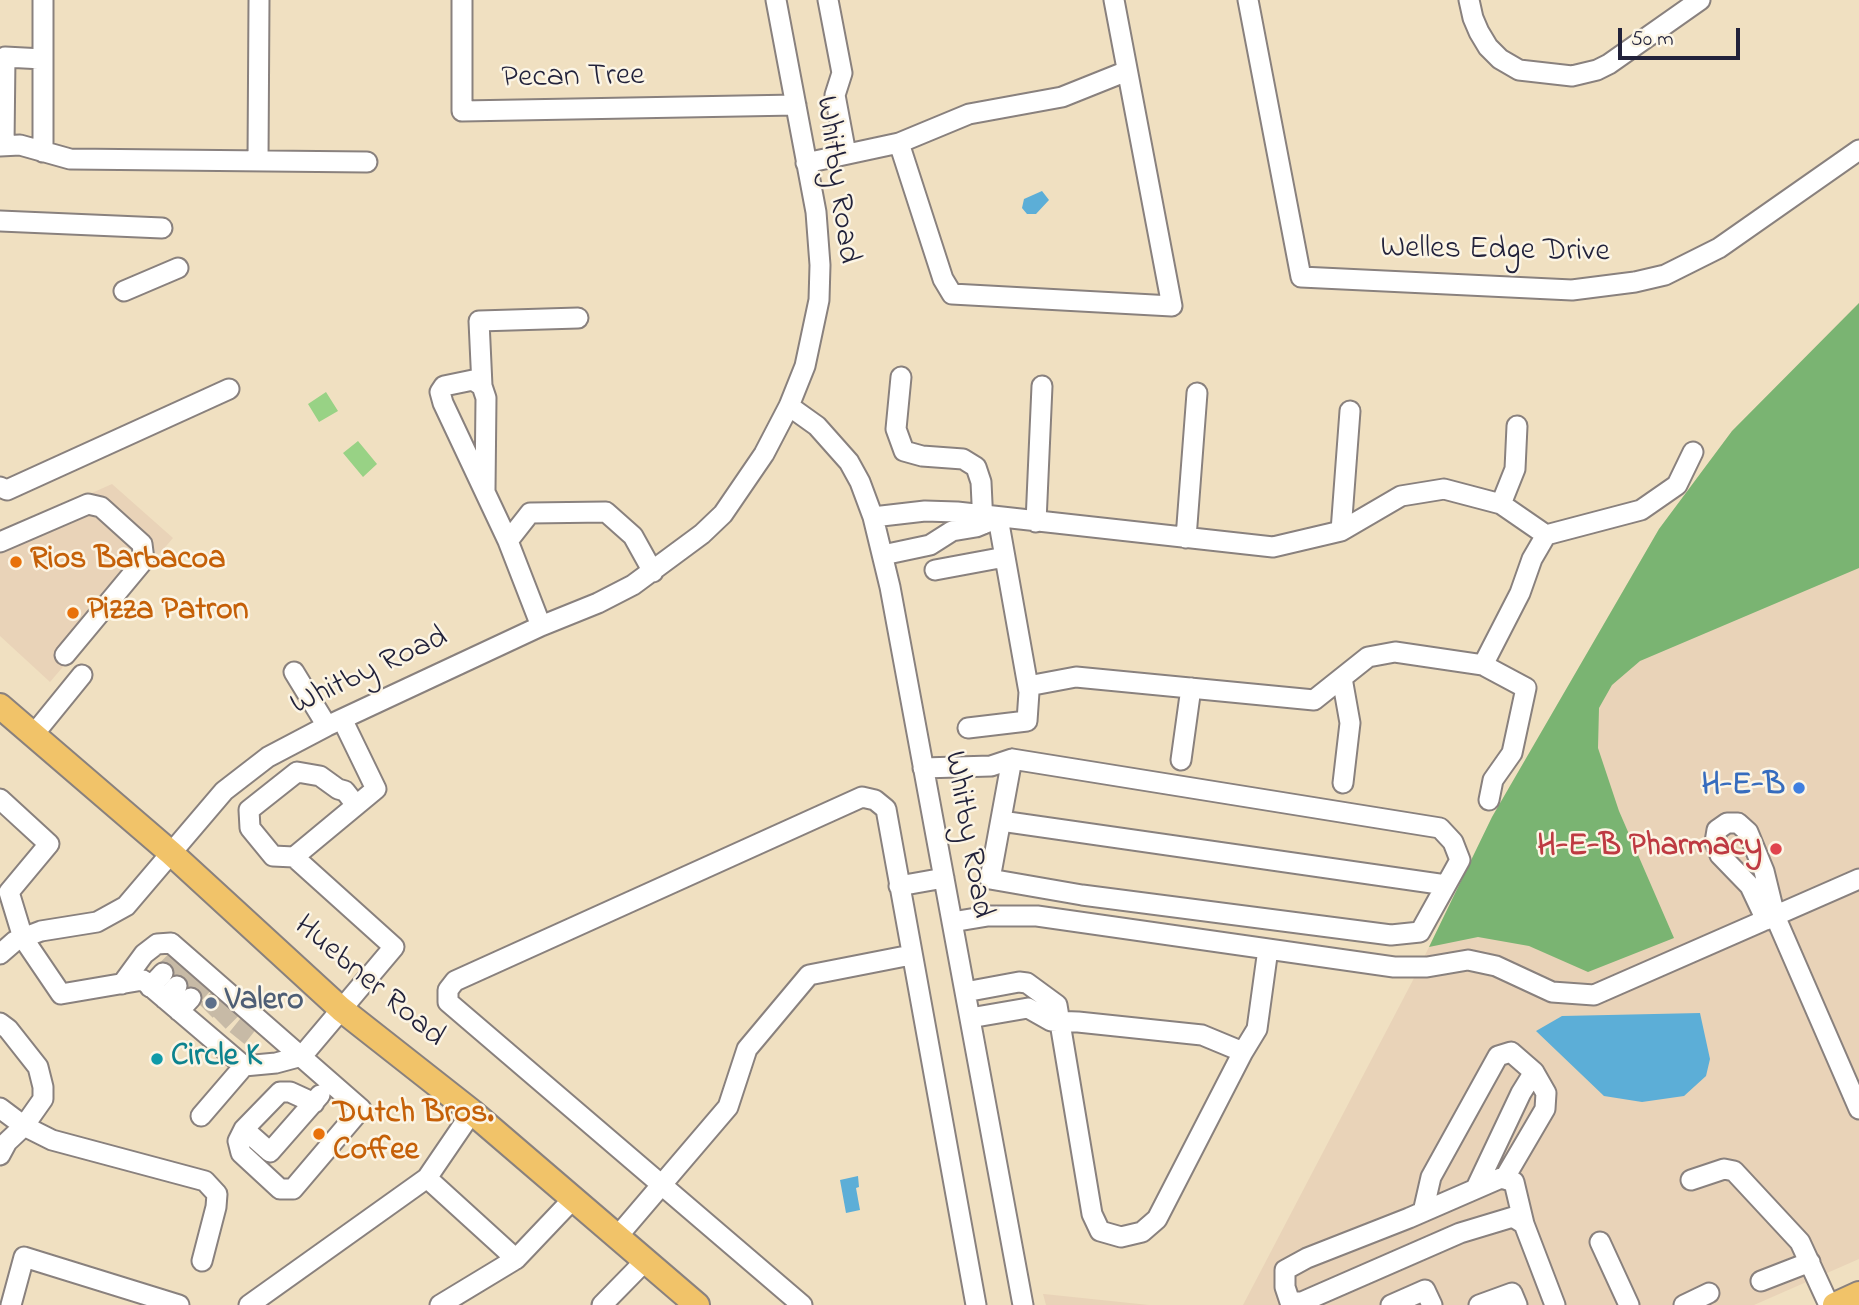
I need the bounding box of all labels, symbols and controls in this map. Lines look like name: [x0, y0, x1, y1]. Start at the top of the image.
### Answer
scale bar: [1621, 14, 1744, 58]
text: 50 m: [1631, 25, 1674, 55]
street label: Pecan Tree: [501, 59, 645, 99]
street label: Whitby Road: [804, 94, 866, 266]
street label: Welles Edge Drive: [1380, 231, 1610, 273]
place label: Rios Barbacoa: [30, 543, 225, 581]
marker: Rios Barbacoa: [8, 554, 24, 570]
place label: Pizza Patron: [87, 594, 248, 632]
marker: Pizza Patron: [65, 605, 81, 621]
street label: Whitby Road: [285, 620, 455, 726]
street label: Whitby Road: [932, 749, 1000, 921]
place label: H-E-B: [1701, 769, 1785, 807]
marker: H-E-B: [1791, 780, 1807, 796]
place label: H-E-B Pharmacy: [1537, 830, 1762, 868]
marker: H-E-B Pharmacy: [1768, 841, 1784, 857]
street label: Huebner Road: [285, 909, 451, 1057]
place label: Valero: [225, 984, 304, 1022]
marker: Valero: [203, 995, 219, 1011]
place label: Circle K: [171, 1040, 262, 1078]
marker: Circle K: [149, 1051, 165, 1067]
place label: Dutch Bros. Coffee: [333, 1097, 494, 1172]
marker: Dutch Bros. Coffee: [311, 1126, 327, 1142]

